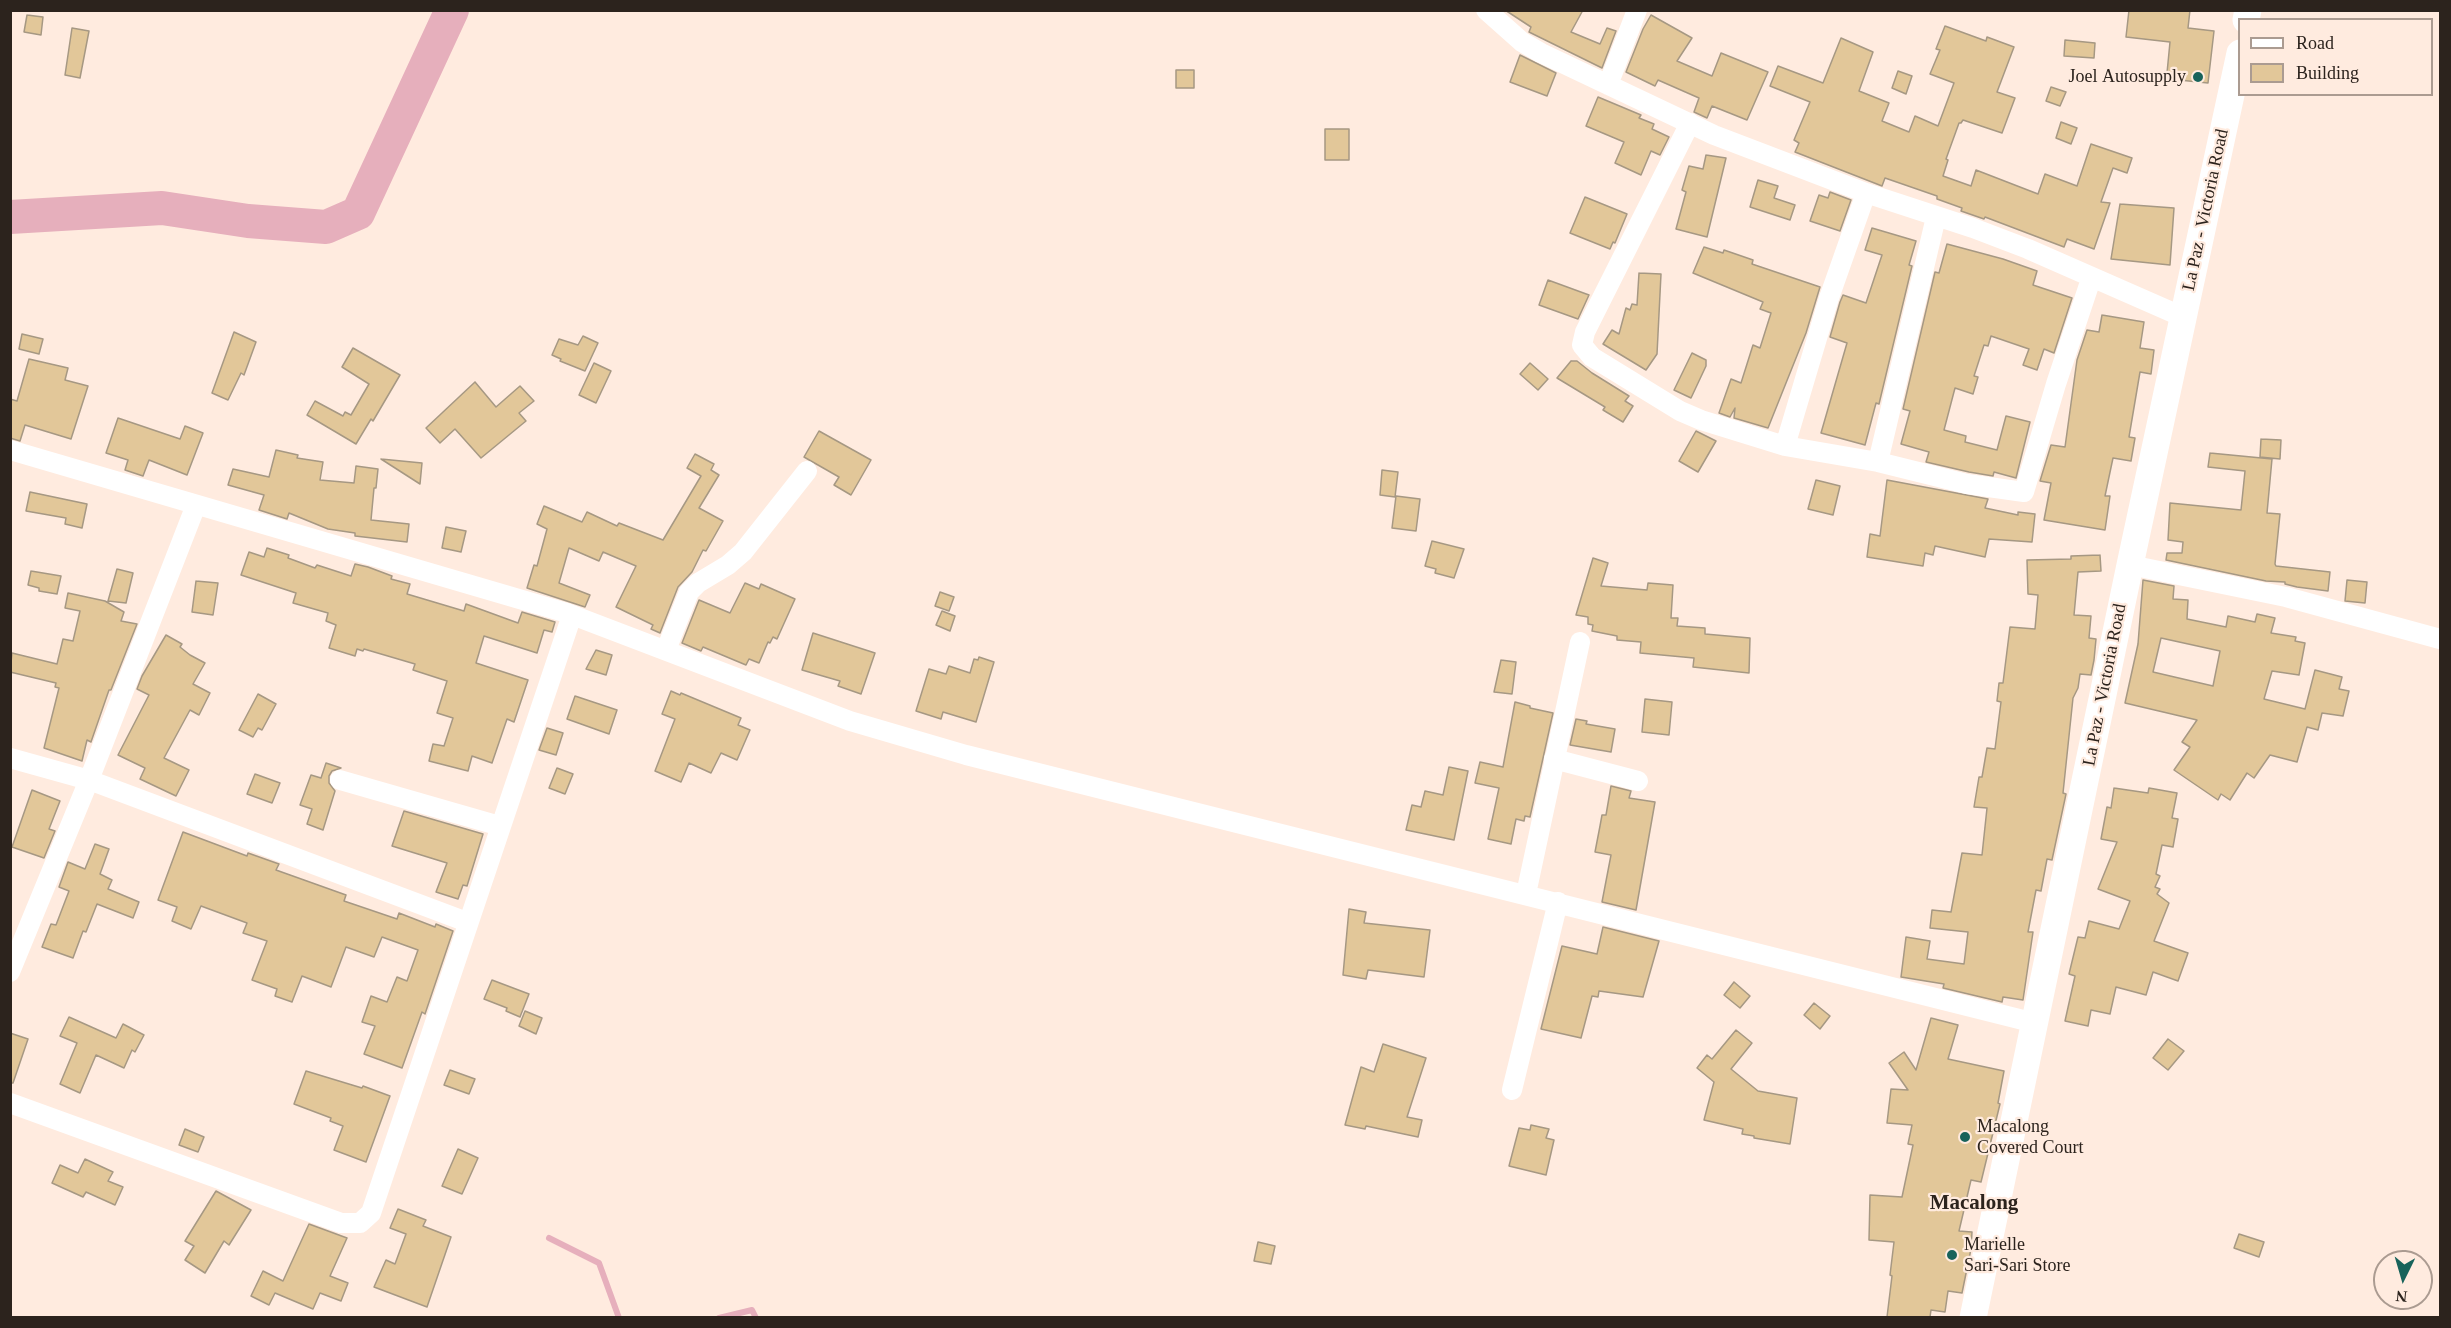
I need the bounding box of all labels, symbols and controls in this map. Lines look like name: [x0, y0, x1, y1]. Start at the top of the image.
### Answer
legend: [2238, 18, 2433, 96]
text: Road: [2296, 33, 2334, 53]
text: Building: [2296, 63, 2359, 83]
place label: Joel Autosupply: [2068, 66, 2186, 88]
marker: Joel Autosupply: [2191, 70, 2205, 84]
street label: La Paz - Victoria Road: [2178, 127, 2234, 293]
street label: La Paz - Victoria Road: [2079, 602, 2131, 768]
place label: Macalong Covered Court: [1977, 1116, 2083, 1158]
marker: Macalong Covered Court: [1958, 1130, 1972, 1144]
district label: Macalong: [1930, 1191, 2018, 1217]
place label: Marielle Sari-Sari Store: [1964, 1234, 2070, 1276]
marker: Marielle Sari-Sari Store: [1945, 1248, 1959, 1262]
north arrow: [2373, 1250, 2433, 1310]
text: N: [2395, 1287, 2408, 1305]

